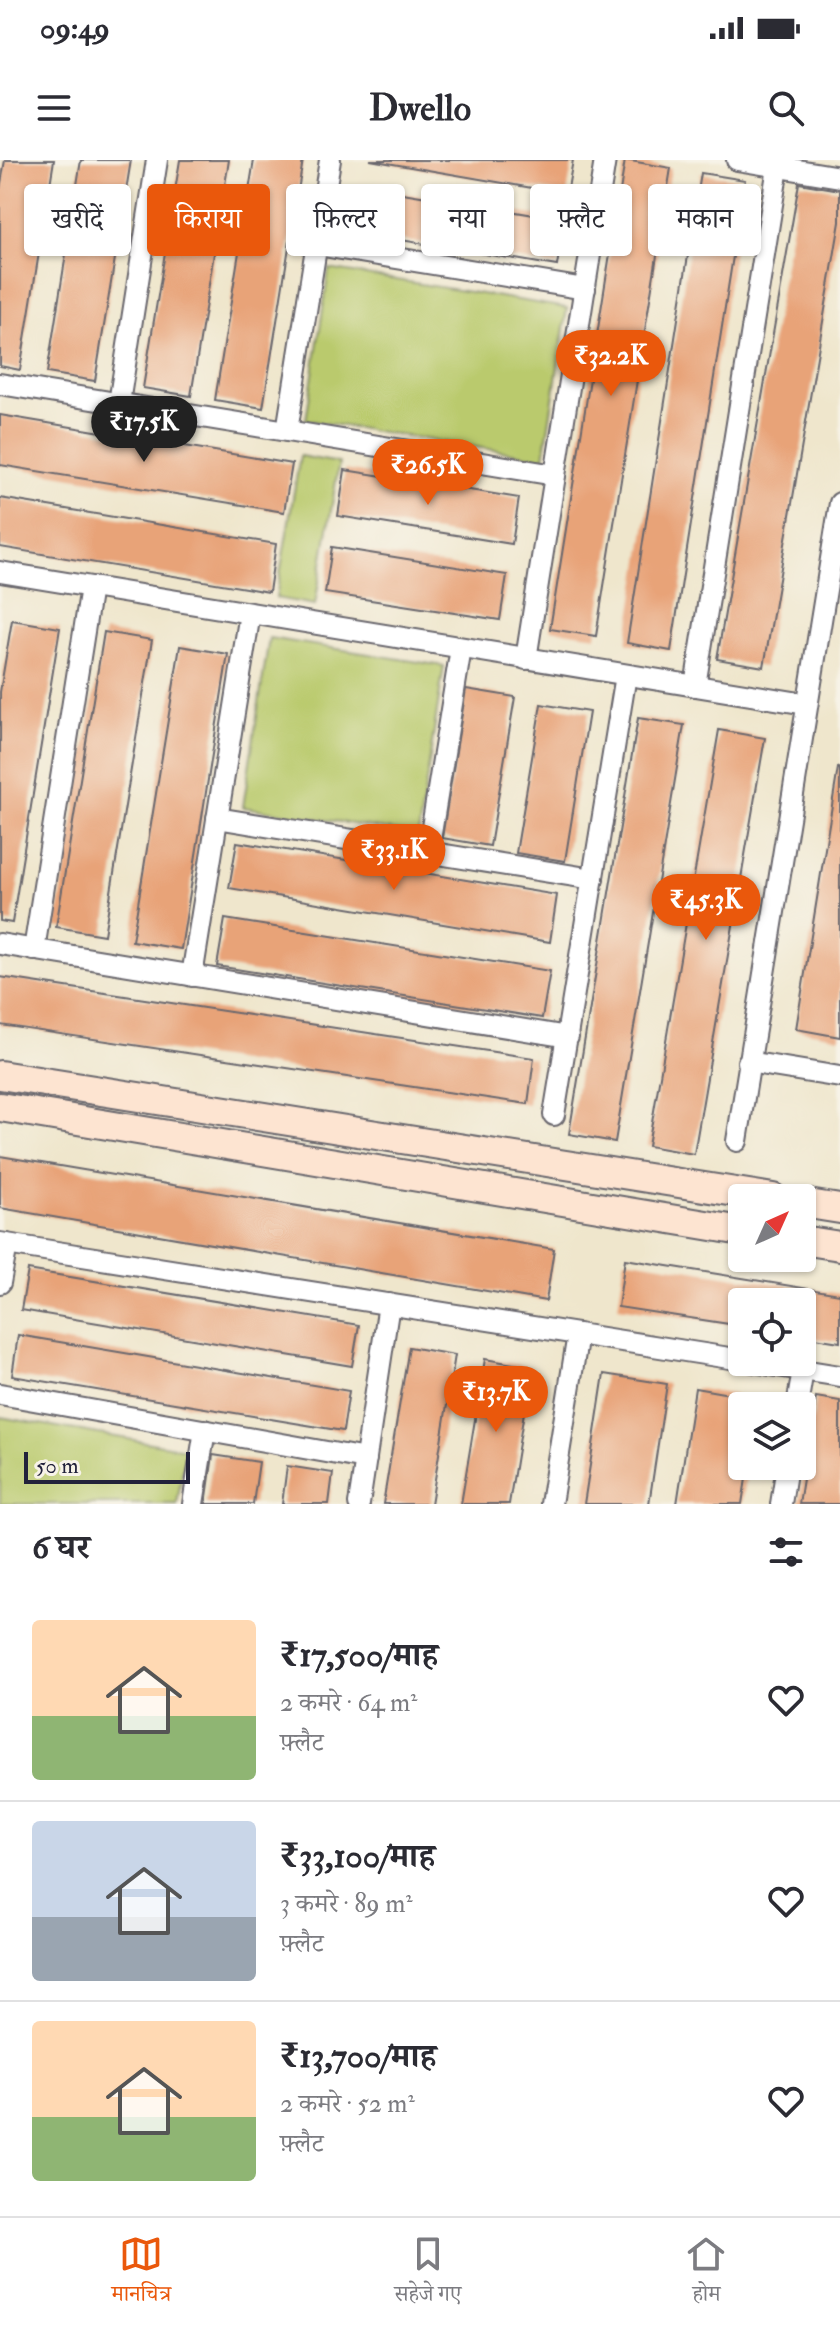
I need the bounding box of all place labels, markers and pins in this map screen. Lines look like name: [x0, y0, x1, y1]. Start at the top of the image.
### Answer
pin: ₹32.2K: [546, 330, 676, 398]
pin: ₹17.5K: [79, 396, 209, 464]
pin: ₹26.5K: [363, 439, 493, 507]
pin: ₹33.1K: [329, 824, 459, 892]
pin: ₹45.3K: [641, 874, 771, 942]
pin: ₹13.7K: [431, 1366, 561, 1434]

